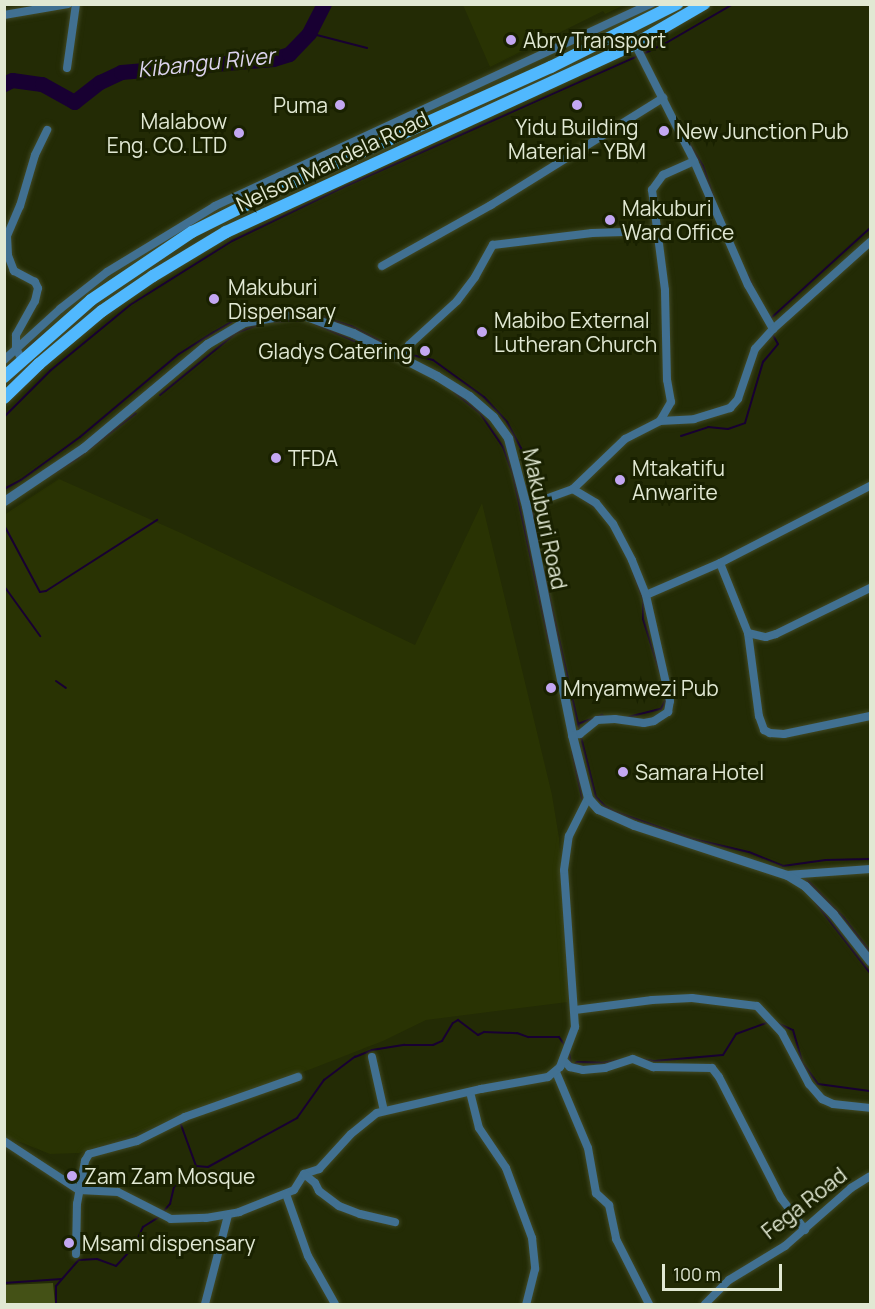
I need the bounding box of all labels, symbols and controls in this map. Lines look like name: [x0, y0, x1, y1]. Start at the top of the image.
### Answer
place label: Abry Transport: [523, 27, 666, 53]
marker: Abry Transport: [504, 33, 518, 47]
water label: Kibangu River: [136, 43, 276, 83]
place label: Puma: [273, 92, 328, 118]
marker: Puma: [333, 98, 347, 112]
marker: Yidu Building Material - YBM: [570, 98, 584, 112]
street label: Nelson Mandela Road: [232, 105, 432, 217]
place label: Malabow Eng. CO. LTD: [107, 108, 227, 158]
place label: Yidu Building Material - YBM: [508, 114, 646, 164]
place label: New Junction Pub: [676, 118, 849, 144]
marker: New Junction Pub: [657, 124, 671, 138]
marker: Malabow Eng. CO. LTD: [232, 126, 246, 140]
place label: Makuburi Ward Office: [622, 195, 734, 245]
marker: Makuburi Ward Office: [603, 213, 617, 227]
place label: Makuburi Dispensary: [228, 274, 336, 324]
marker: Makuburi Dispensary: [205, 290, 223, 308]
place label: Mabibo External Lutheran Church: [494, 307, 657, 357]
marker: Mabibo External Lutheran Church: [475, 325, 489, 339]
place label: Gladys Catering: [259, 338, 413, 364]
marker: Gladys Catering: [418, 344, 432, 358]
place label: TFDA: [288, 445, 338, 471]
street label: Makuburi Road: [518, 446, 572, 592]
marker: TFDA: [269, 451, 283, 465]
place label: Mtakatifu Anwarite: [632, 455, 725, 505]
marker: Mtakatifu Anwarite: [613, 473, 627, 487]
place label: Mnyamwezi Pub: [563, 675, 719, 701]
marker: Mnyamwezi Pub: [544, 681, 558, 695]
place label: Samara Hotel: [635, 759, 764, 785]
marker: Samara Hotel: [616, 765, 630, 779]
street label: Fega Road: [757, 1162, 851, 1244]
place label: Zam Zam Mosque: [84, 1163, 255, 1189]
marker: Zam Zam Mosque: [65, 1169, 79, 1183]
place label: Msami dispensary: [82, 1230, 256, 1256]
marker: Msami dispensary: [60, 1234, 78, 1252]
scale bar: [665, 1252, 785, 1290]
text: 100 m: [673, 1262, 721, 1286]

